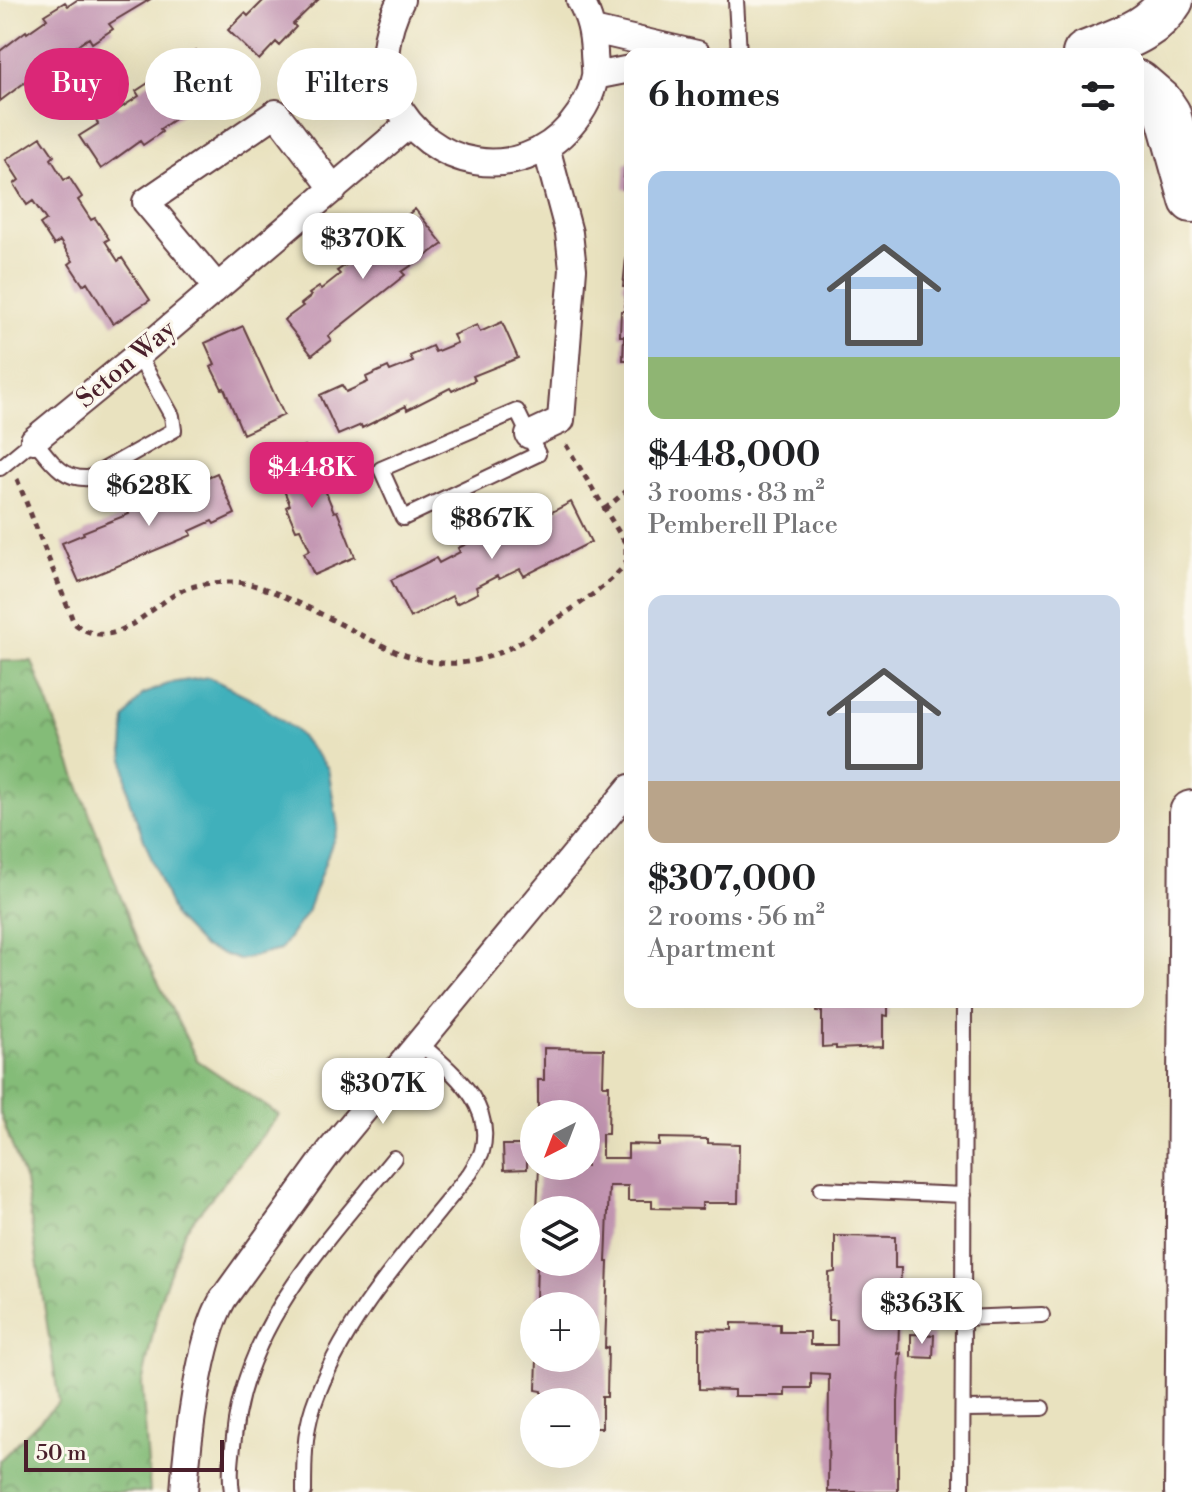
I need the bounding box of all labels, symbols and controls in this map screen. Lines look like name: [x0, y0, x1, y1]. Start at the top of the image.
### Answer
chip: Buy: [24, 48, 129, 120]
chip: Rent: [145, 48, 261, 120]
chip: Filters: [277, 48, 417, 120]
icon: filters: [1076, 74, 1120, 118]
text: 6 homes: [648, 75, 780, 117]
pin: $370K: [307, 213, 419, 281]
text: $370K: [321, 223, 405, 255]
icon: home: [812, 223, 956, 367]
street label: Seton Way: [70, 313, 182, 415]
text: $448,000: [648, 435, 821, 477]
pin: $448K: [256, 442, 368, 510]
text: $448K: [268, 452, 356, 484]
pin: $628K: [93, 460, 205, 528]
text: $628K: [106, 470, 192, 502]
text: 3 rooms · 83 m²: [648, 477, 825, 509]
pin: $867K: [436, 493, 548, 561]
text: $867K: [450, 503, 534, 535]
text: Pemberell Place: [648, 509, 838, 541]
icon: home: [812, 647, 956, 791]
text: $307,000: [648, 859, 816, 901]
text: 2 rooms · 56 m²: [648, 901, 825, 933]
text: Apartment: [648, 933, 776, 965]
pin: $307K: [327, 1058, 439, 1126]
text: $307K: [340, 1068, 426, 1100]
north arrow: [520, 1100, 600, 1180]
map controls: [520, 1100, 600, 1468]
button: layers: [520, 1196, 600, 1276]
pin: $363K: [866, 1278, 978, 1346]
text: $363K: [880, 1288, 964, 1320]
button: +: [520, 1292, 600, 1372]
button: −: [520, 1388, 600, 1468]
scale bar: [24, 1436, 224, 1472]
text: 50 m: [36, 1440, 87, 1467]

